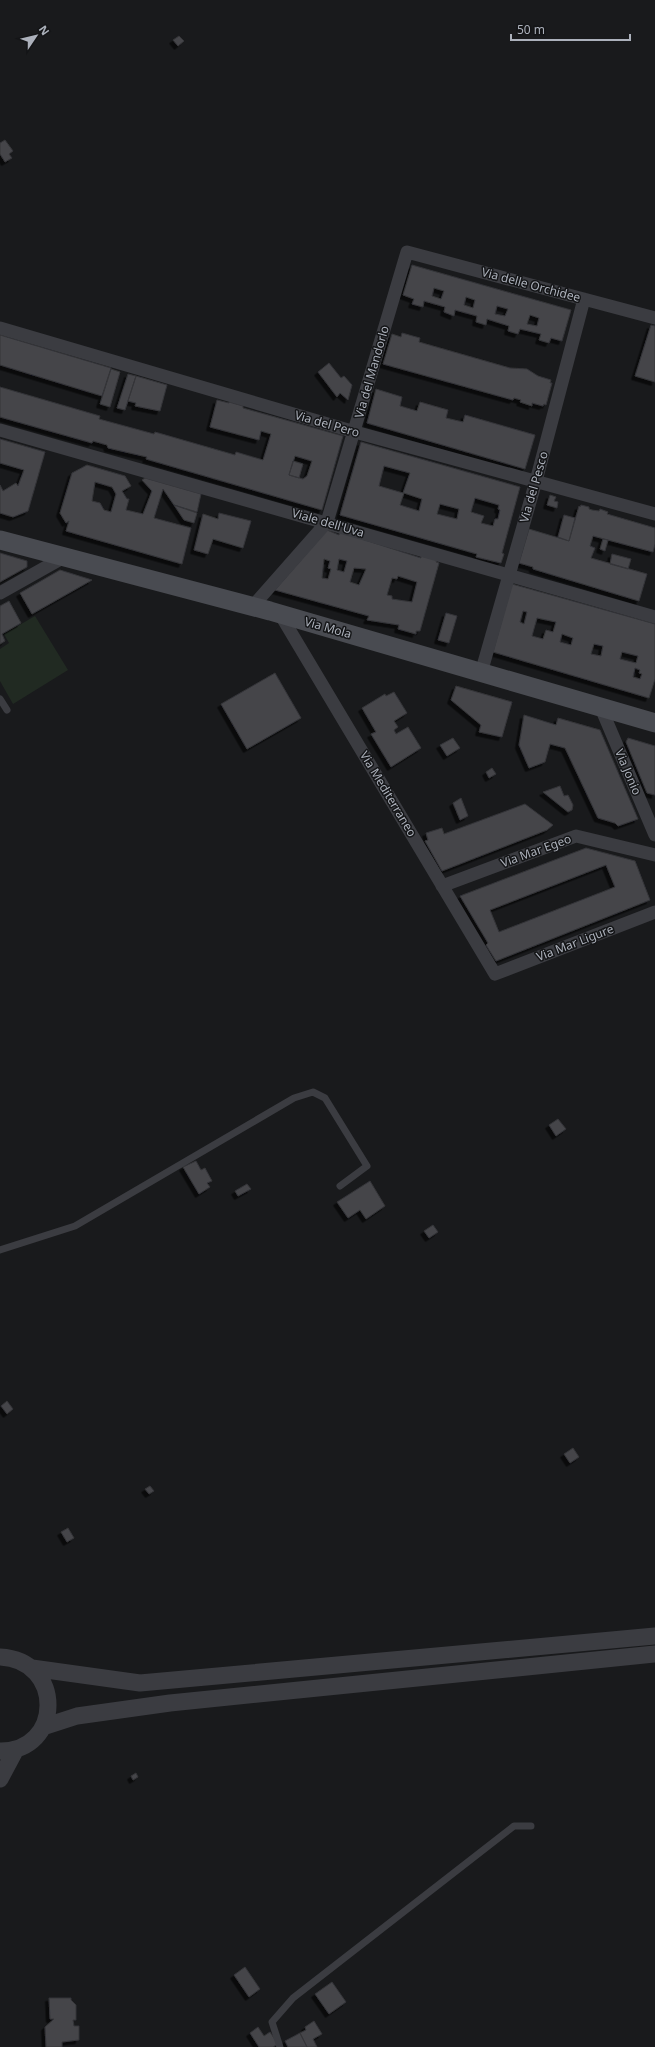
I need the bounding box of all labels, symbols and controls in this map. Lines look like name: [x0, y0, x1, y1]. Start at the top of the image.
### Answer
north arrow: [16, 16, 56, 56]
scale bar: [511, 16, 630, 42]
text: 50 m: [517, 21, 545, 38]
text: N: [36, 22, 53, 38]
street label: Via delle Orchidee: [480, 263, 583, 306]
street label: Via del Mandorlo: [350, 324, 393, 420]
street label: Via del Pero: [293, 406, 361, 441]
street label: Via del Pesco: [515, 449, 552, 524]
street label: Viale dell'Uva: [290, 504, 366, 541]
street label: Via Mola: [303, 613, 354, 642]
street label: Via Jonio: [611, 746, 646, 797]
street label: Via Mediterraneo: [356, 748, 421, 840]
street label: Via Mar Egeo: [498, 830, 573, 871]
street label: Via Mar Ligure: [534, 920, 616, 965]

